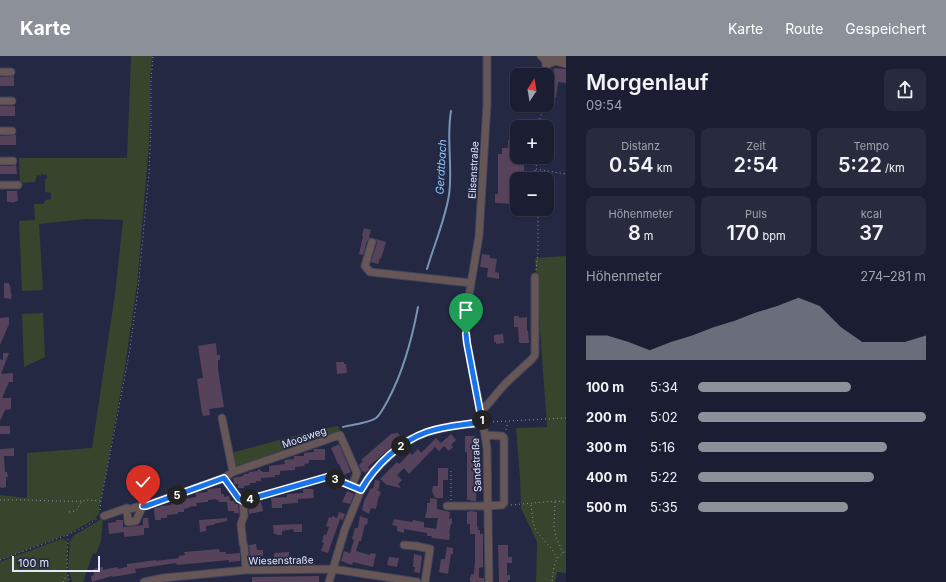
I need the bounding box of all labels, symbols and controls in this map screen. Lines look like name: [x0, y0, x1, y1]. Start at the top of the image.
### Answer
text: Karte: [20, 17, 71, 40]
text: Karte: [728, 20, 763, 37]
text: Route: [785, 20, 823, 37]
text: Gespeichert: [845, 20, 926, 37]
north arrow: [510, 68, 554, 112]
map controls: [510, 68, 554, 216]
text: Morgenlauf: [586, 69, 709, 95]
button: share: [884, 69, 926, 111]
text: 09:54: [586, 97, 622, 113]
button: +: [510, 120, 554, 164]
water label: Gerdtbach: [433, 139, 449, 195]
text: Distanz: [621, 139, 660, 153]
text: Zeit: [746, 139, 766, 153]
text: Tempo: [854, 139, 889, 153]
street label: Elisenstraße: [465, 141, 481, 199]
text: 0.54: [609, 153, 654, 177]
text: 2:54: [734, 153, 778, 177]
text: 5:22: [838, 153, 882, 177]
text: km: [654, 161, 672, 175]
text: /km: [882, 161, 905, 175]
button: −: [510, 172, 554, 216]
text: Höhenmeter: [609, 207, 673, 221]
text: Puls: [745, 207, 767, 221]
text: kcal: [861, 207, 882, 221]
text: 8: [628, 221, 641, 245]
text: 170: [726, 221, 759, 245]
text: 37: [859, 221, 883, 245]
text: m: [641, 229, 653, 243]
text: bpm: [759, 229, 786, 243]
text: Höhenmeter: [586, 268, 662, 284]
text: 274–281 m: [860, 268, 926, 284]
pin: [449, 293, 483, 334]
icon: arrive: [455, 299, 477, 321]
text: 100 m: [586, 379, 624, 395]
text: 5:34: [650, 379, 678, 395]
text: 200 m: [586, 409, 627, 425]
text: 5:02: [650, 409, 678, 425]
pin: 1: [472, 410, 492, 430]
text: 1: [480, 413, 484, 427]
street label: Moosweg: [280, 424, 328, 450]
pin: 2: [391, 436, 411, 456]
street label: Sandstraße: [469, 438, 483, 492]
text: 2: [398, 439, 404, 453]
text: 300 m: [586, 439, 627, 455]
text: 5:16: [650, 439, 675, 455]
pin: [126, 465, 160, 506]
pin: 3: [325, 469, 345, 489]
text: 400 m: [586, 469, 627, 485]
text: 5:22: [650, 469, 678, 485]
icon: check: [132, 471, 154, 493]
text: 3: [331, 472, 339, 486]
pin: 5: [167, 485, 187, 505]
text: 5: [173, 488, 181, 502]
pin: 4: [240, 489, 260, 509]
text: 4: [246, 492, 254, 506]
text: 500 m: [586, 499, 627, 515]
text: 5:35: [650, 499, 678, 515]
street label: Wiesenstraße: [248, 553, 314, 567]
scale bar: [12, 554, 100, 573]
text: 100 m: [18, 556, 49, 570]

